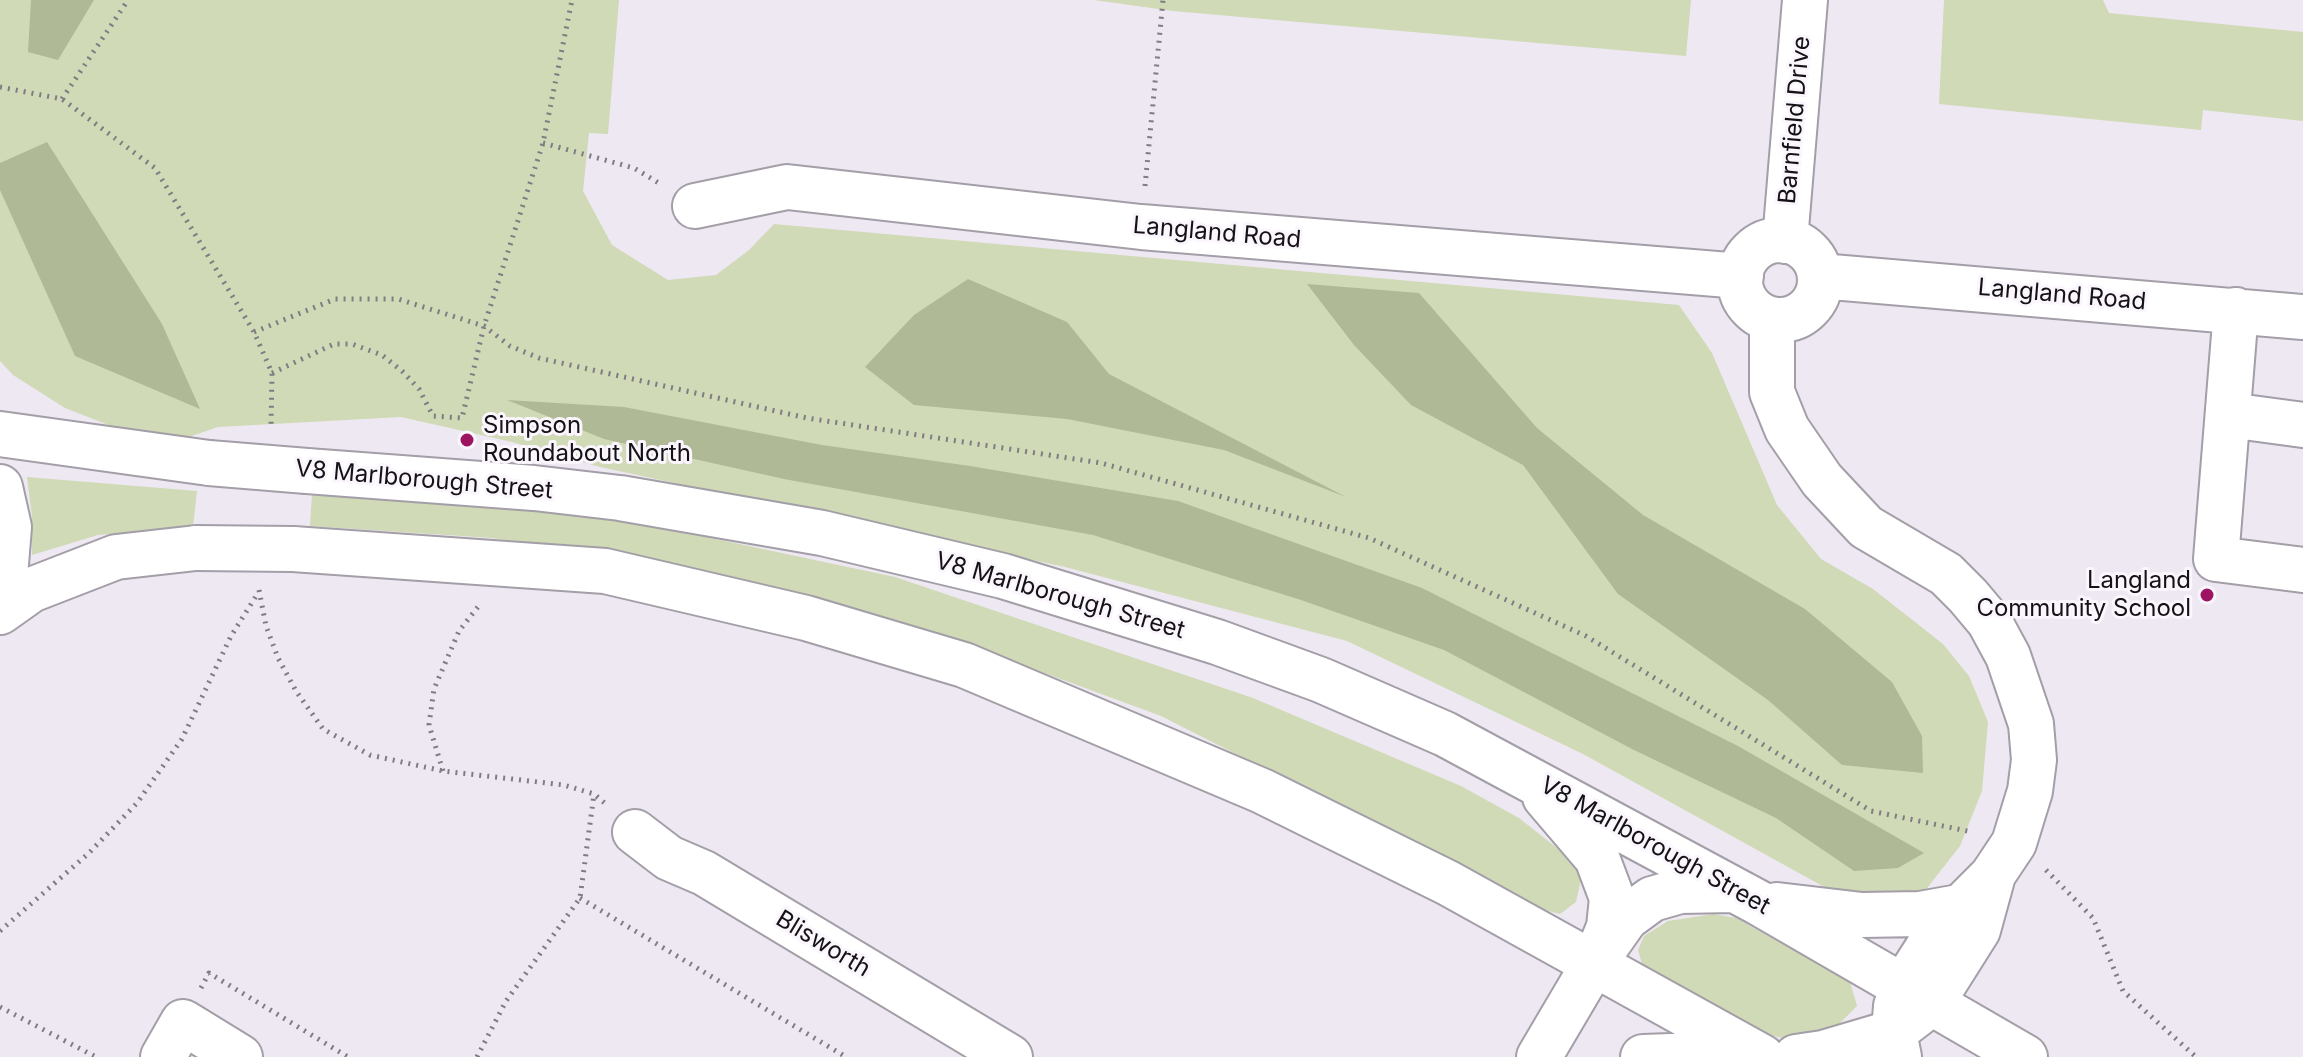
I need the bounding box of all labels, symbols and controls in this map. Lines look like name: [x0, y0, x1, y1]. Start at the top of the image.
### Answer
street label: Barnfield Drive: [1773, 35, 1817, 205]
street label: Langland Road: [1132, 211, 1302, 255]
street label: Langland Road: [1977, 273, 2147, 317]
place label: Simpson Roundabout North: [483, 412, 691, 468]
marker: Simpson Roundabout North: [458, 431, 476, 449]
street label: V8 Marlborough Street: [294, 454, 554, 506]
street label: V8 Marlborough Street: [932, 547, 1188, 645]
place label: Langland Community School: [1976, 567, 2191, 623]
marker: Langland Community School: [2198, 586, 2216, 604]
street label: V8 Marlborough Street: [1535, 771, 1775, 921]
street label: Blisworth: [771, 905, 875, 983]

